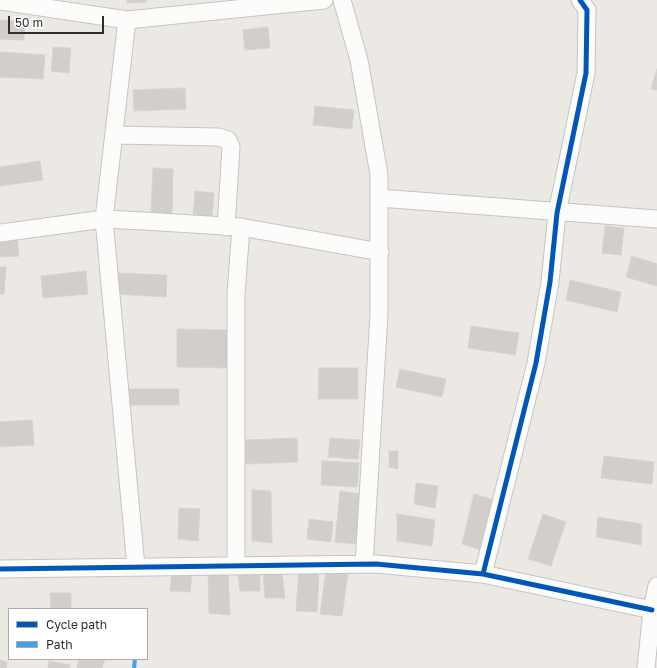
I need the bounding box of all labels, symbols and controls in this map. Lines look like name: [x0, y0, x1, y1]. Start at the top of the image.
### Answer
scale bar: [10, 8, 106, 34]
text: 50 m: [15, 15, 43, 30]
legend: [8, 608, 148, 660]
text: Cycle path: [46, 617, 107, 632]
text: Path: [46, 637, 73, 652]

